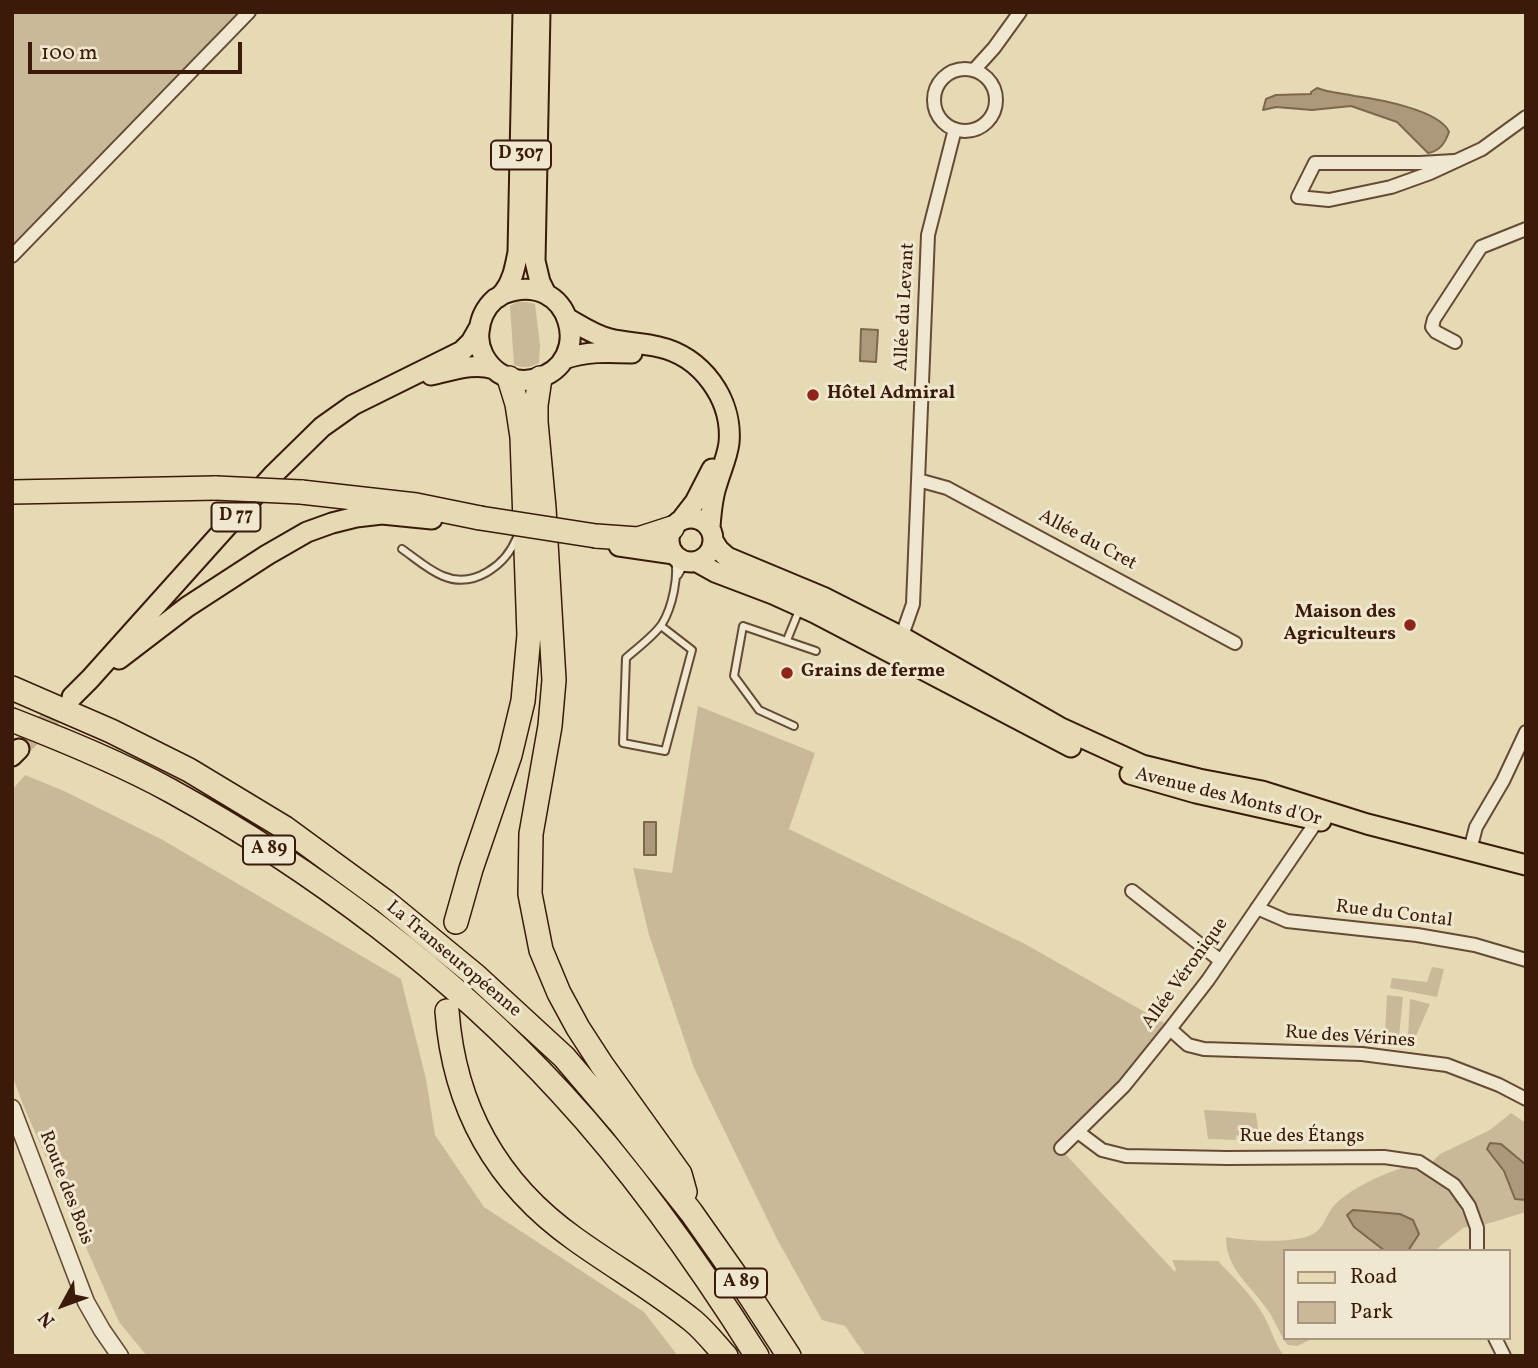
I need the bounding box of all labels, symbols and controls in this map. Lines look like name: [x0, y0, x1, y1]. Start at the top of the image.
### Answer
scale bar: [32, 28, 245, 72]
text: 100 m: [41, 39, 98, 68]
road number: D 307: [491, 140, 551, 170]
street label: Allée du Levant: [891, 242, 921, 372]
place label: Hôtel Admiral: [827, 384, 955, 406]
marker: Hôtel Admiral: [805, 387, 821, 403]
road number: D 77: [212, 503, 260, 532]
street label: Allée du Cret: [1034, 506, 1140, 576]
place label: Maison des Agriculteurs: [1284, 603, 1396, 647]
marker: Maison des Agriculteurs: [1402, 617, 1418, 633]
place label: Grains de ferme: [801, 662, 945, 684]
marker: Grains de ferme: [779, 665, 795, 681]
street label: Avenue des Monts d'Or: [1133, 764, 1323, 832]
road number: A 89: [243, 836, 295, 864]
street label: La Transeuropéenne: [381, 897, 525, 1023]
street label: Rue du Contal: [1334, 897, 1454, 933]
street label: Allée Véronique: [1138, 914, 1234, 1034]
street label: Rue des Vérines: [1284, 1022, 1416, 1054]
street label: Rue des Étangs: [1240, 1127, 1364, 1149]
street label: Route des Bois: [33, 1128, 97, 1248]
legend: [1282, 1249, 1510, 1340]
text: Road: [1350, 1263, 1397, 1292]
road number: A 89: [715, 1268, 767, 1298]
north arrow: [28, 1270, 98, 1340]
text: Park: [1350, 1298, 1393, 1327]
text: N: [33, 1305, 61, 1333]

